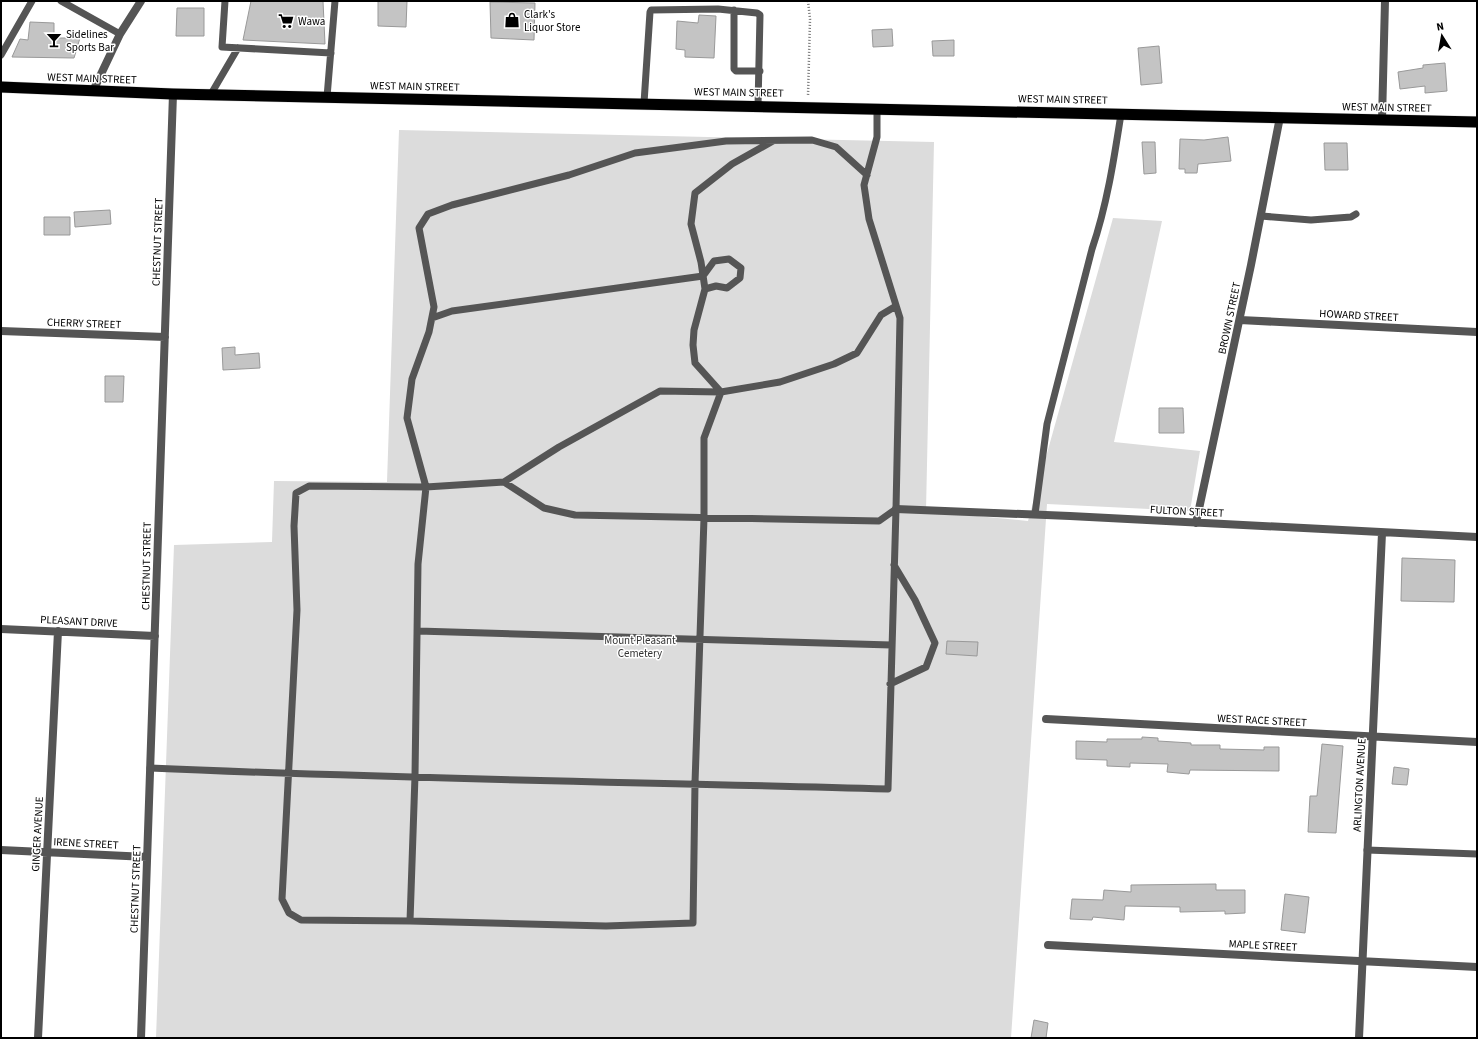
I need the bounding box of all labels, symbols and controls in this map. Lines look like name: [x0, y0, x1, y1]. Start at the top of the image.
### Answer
place label: Clark's Liquor Store: [524, 7, 581, 35]
shop icon: Clark's Liquor Store: [503, 11, 521, 29]
supermarket icon: Wawa: [277, 12, 295, 30]
place label: Wawa: [298, 14, 325, 29]
north arrow: [1422, 16, 1462, 56]
text: N: [1435, 19, 1445, 35]
place label: Sidelines Sports Bar: [66, 27, 114, 55]
bar icon: Sidelines Sports Bar: [45, 31, 63, 49]
street label: WEST MAIN STREET: [47, 69, 137, 88]
street label: WEST MAIN STREET: [370, 78, 460, 95]
street label: WEST MAIN STREET: [694, 84, 784, 101]
street label: WEST MAIN STREET: [1018, 91, 1108, 108]
street label: WEST MAIN STREET: [1342, 99, 1432, 116]
street label: CHESTNUT STREET: [148, 197, 167, 286]
street label: BROWN STREET: [1215, 281, 1244, 355]
street label: HOWARD STREET: [1319, 306, 1399, 325]
street label: CHERRY STREET: [46, 315, 122, 332]
street label: FULTON STREET: [1150, 502, 1224, 521]
street label: CHESTNUT STREET: [138, 522, 155, 610]
street label: PLEASANT DRIVE: [40, 612, 118, 631]
park label: Mount Pleasant Cemetery: [604, 633, 676, 661]
street label: WEST RACE STREET: [1217, 711, 1307, 730]
street label: ARLINGTON AVENUE: [1350, 738, 1369, 832]
street label: GINGER AVENUE: [28, 796, 47, 872]
street label: IRENE STREET: [53, 834, 119, 853]
street label: CHESTNUT STREET: [126, 844, 145, 933]
street label: MAPLE STREET: [1228, 936, 1298, 955]

